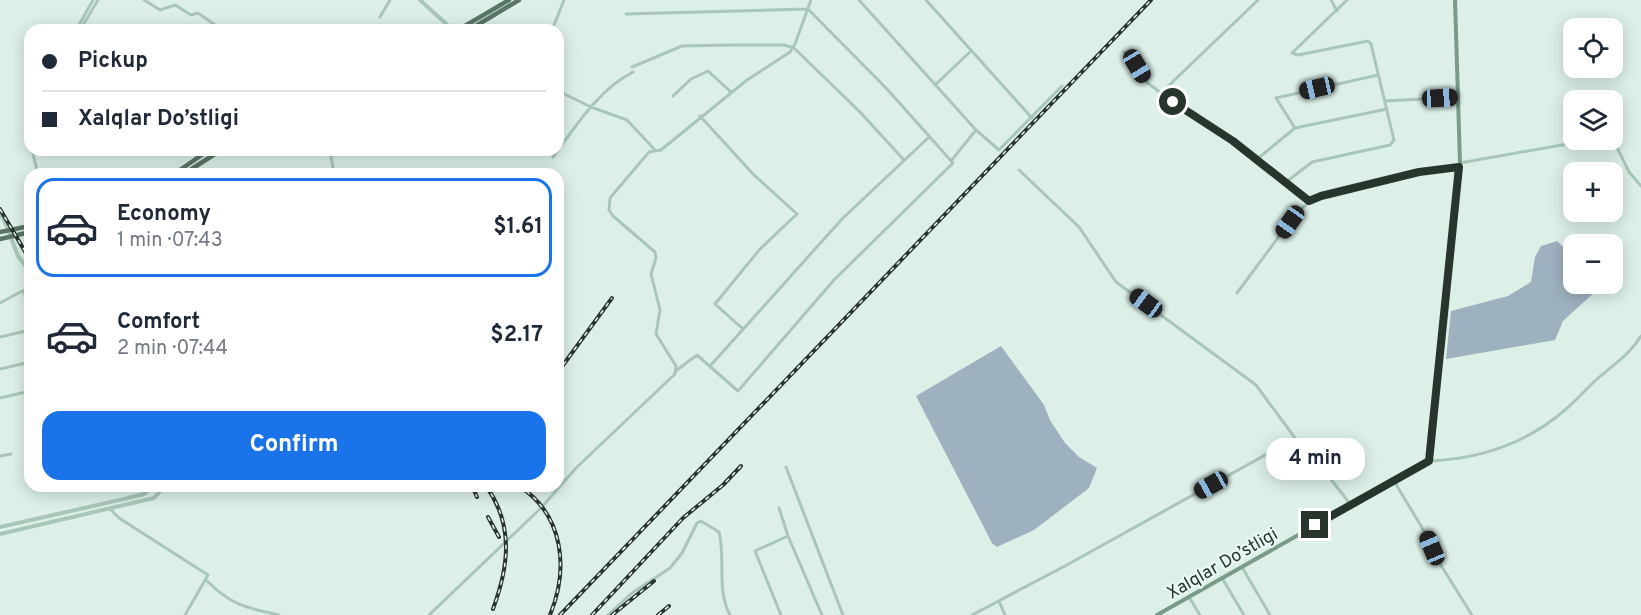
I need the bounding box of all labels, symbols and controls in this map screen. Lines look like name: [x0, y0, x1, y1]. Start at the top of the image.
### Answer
map controls: [1563, 18, 1623, 294]
button: locate: [1563, 18, 1623, 78]
car: [1120, 46, 1154, 86]
text: Pickup: [78, 48, 148, 75]
car: [1297, 75, 1337, 101]
route start: [1159, 88, 1186, 115]
car: [1422, 88, 1458, 108]
button: layers: [1563, 90, 1623, 150]
text: Xalqlar Do’stligi: [78, 106, 239, 133]
button: +: [1563, 162, 1623, 222]
icon: car: [45, 201, 99, 255]
text: Economy: [117, 201, 211, 228]
car: [1272, 202, 1308, 242]
text: $1.61: [493, 214, 543, 241]
text: 1 min · 07:43: [117, 228, 223, 254]
button: −: [1563, 234, 1623, 294]
car: [1126, 285, 1166, 321]
icon: car: [45, 309, 99, 363]
text: Comfort: [117, 309, 200, 336]
text: $2.17: [490, 322, 543, 349]
text: 2 min · 07:44: [117, 336, 228, 362]
button: Confirm: [42, 411, 546, 480]
callout: 4 min: [1266, 438, 1364, 480]
text: 4 min: [1289, 446, 1342, 472]
car: [1191, 468, 1231, 502]
route end: [1301, 511, 1328, 538]
street label: Xalqlar Do’stligi: [1163, 523, 1282, 605]
car: [1417, 528, 1447, 568]

